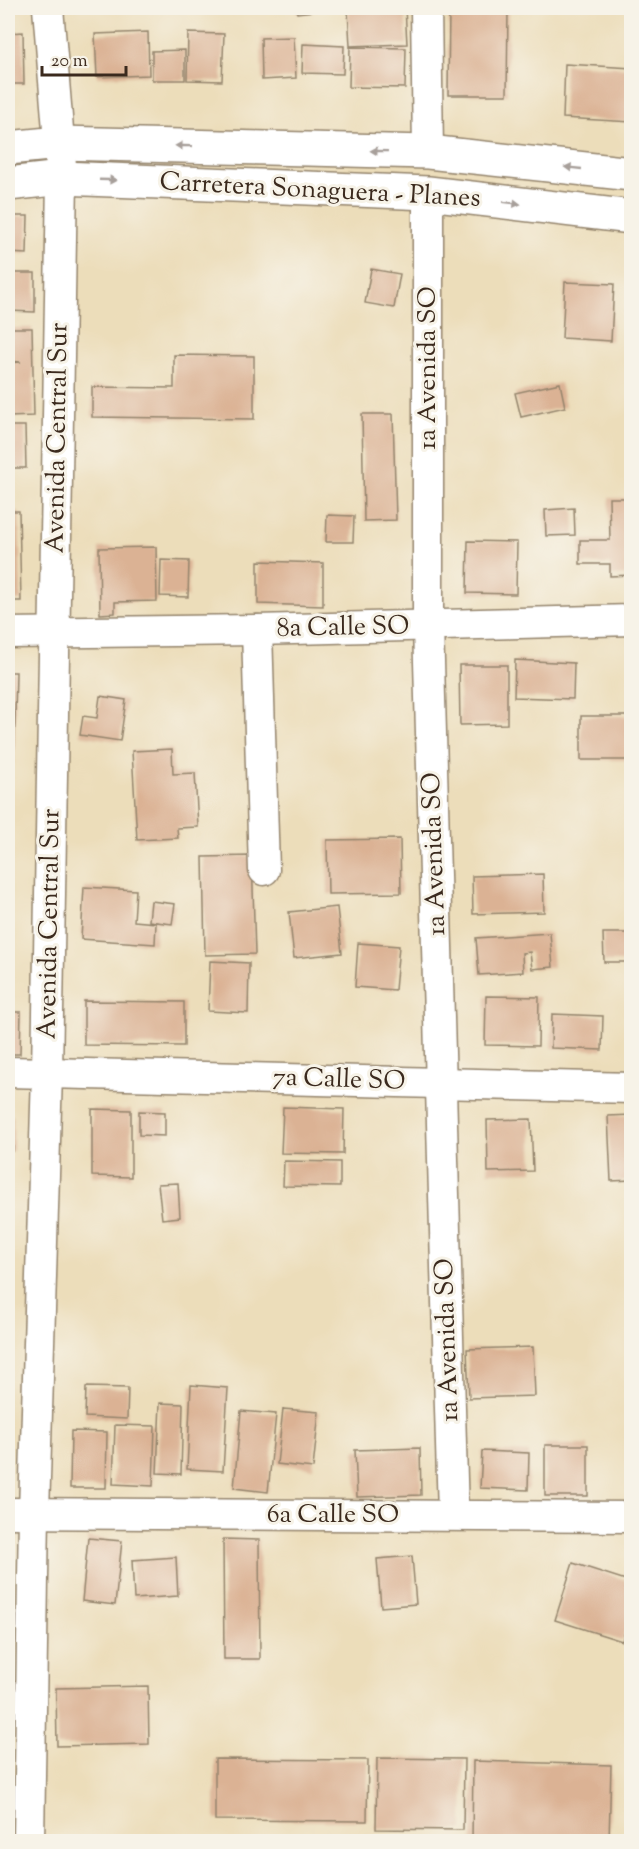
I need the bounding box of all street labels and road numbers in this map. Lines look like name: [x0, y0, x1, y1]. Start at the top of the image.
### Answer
street label: Carretera Sonaguera - Planes: [159, 164, 481, 218]
street label: 1a Avenida SO: [410, 286, 447, 450]
street label: Avenida Central Sur: [37, 322, 79, 554]
street label: 8a Calle SO: [276, 608, 410, 648]
street label: 1a Avenida SO: [414, 772, 456, 936]
street label: Avenida Central Sur: [29, 808, 71, 1040]
street label: 7a Calle SO: [272, 1059, 406, 1101]
street label: 1a Avenida SO: [427, 1258, 469, 1422]
street label: 6a Calle SO: [267, 1497, 399, 1534]

